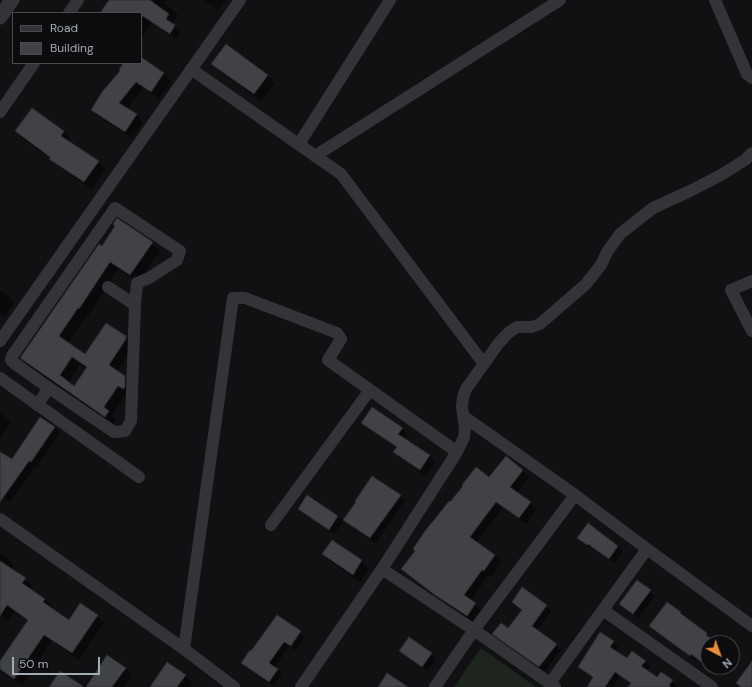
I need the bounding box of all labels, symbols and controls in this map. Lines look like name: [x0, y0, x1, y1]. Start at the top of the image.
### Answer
legend: [12, 12, 142, 64]
text: Road: [50, 20, 78, 36]
text: Building: [50, 40, 94, 56]
north arrow: [700, 635, 740, 675]
scale bar: [14, 649, 102, 675]
text: N: [720, 655, 735, 671]
text: 50 m: [19, 656, 48, 672]

